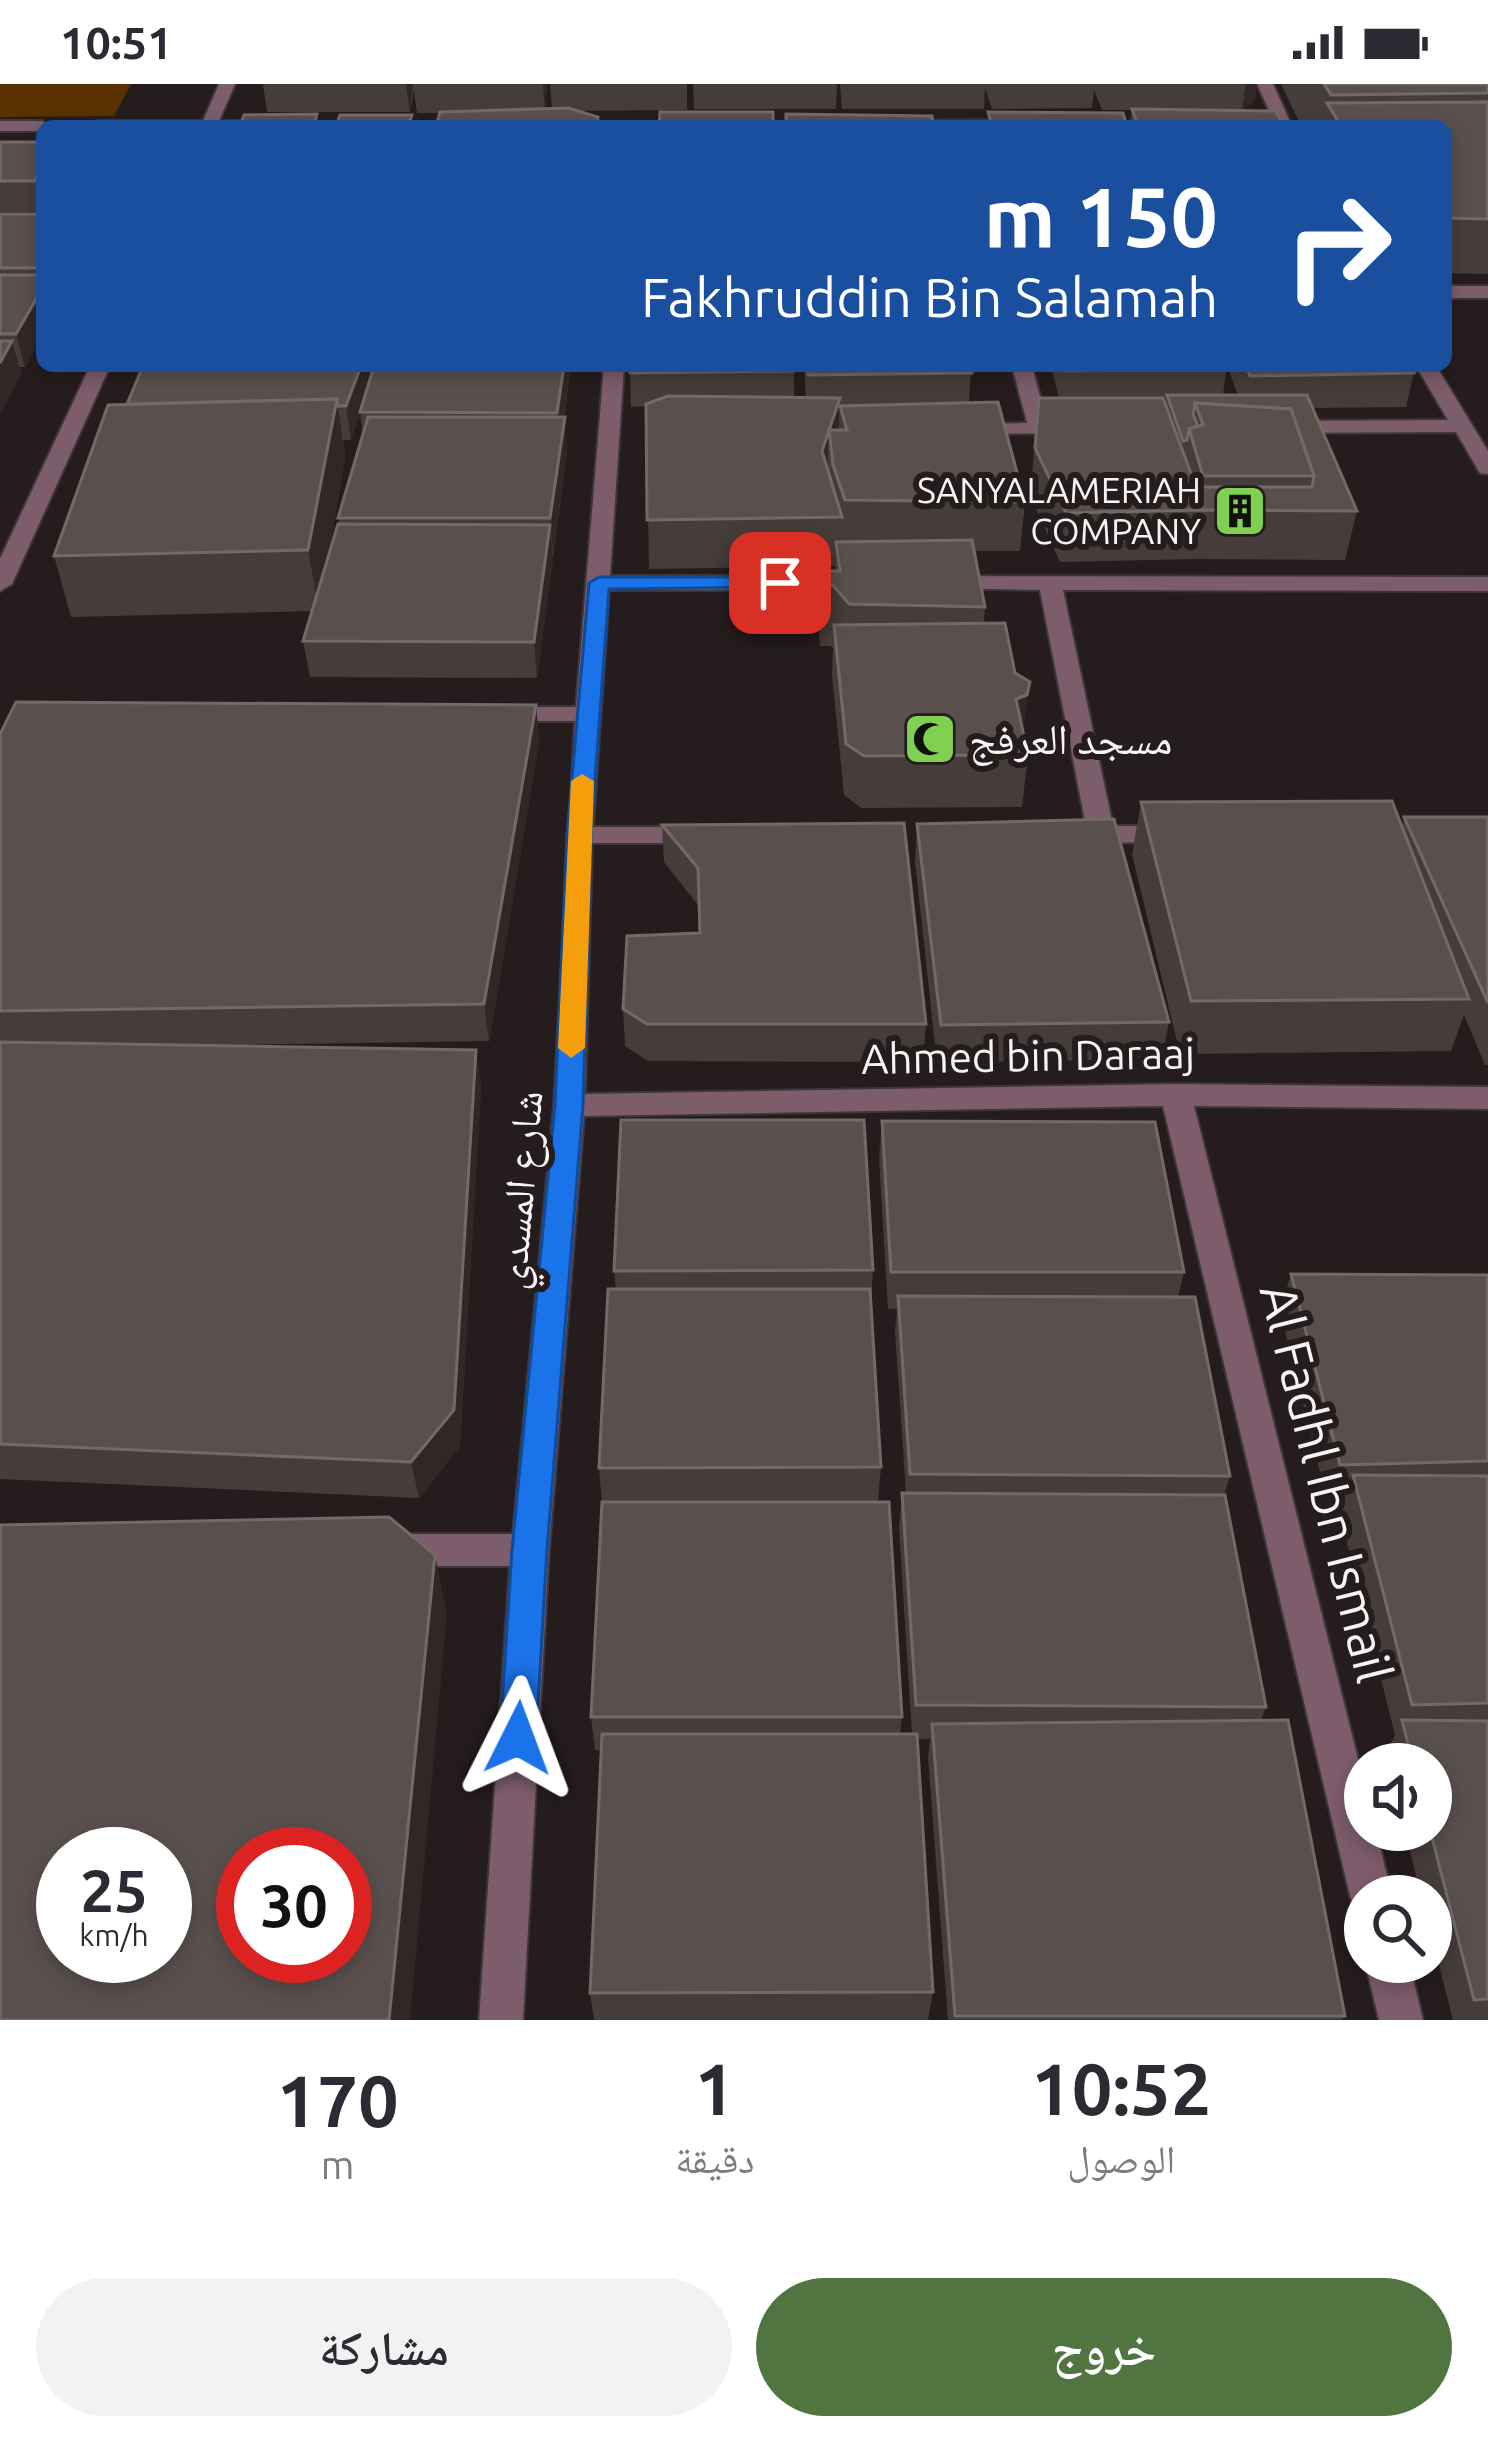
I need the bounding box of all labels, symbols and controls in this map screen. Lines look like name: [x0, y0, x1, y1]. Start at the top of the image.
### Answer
text: 10:51: [60, 17, 173, 68]
icon: right: [1260, 168, 1416, 324]
text: 150 m: [984, 169, 1218, 263]
text: Fakhruddin Bin Salamah: [641, 267, 1218, 327]
place label: SANYALAMERIAH COMPANY: [917, 469, 1201, 551]
building icon: SANYALAMERIAH COMPANY: [1212, 483, 1268, 539]
pin: [729, 532, 831, 634]
icon: arrive: [747, 550, 813, 616]
mosque icon: مسجد العرفج: [902, 711, 958, 767]
place label: مسجد العرفج: [969, 715, 1172, 766]
street label: Ahmed bin Daraaj: [861, 1029, 1195, 1082]
street label: شارع المسدي: [486, 1089, 561, 1292]
street label: Al Fadhl Ibn Ismail: [1249, 1278, 1404, 1688]
position arrow: [455, 1675, 581, 1801]
map controls: [1344, 1743, 1452, 1983]
button: sound: [1344, 1743, 1452, 1851]
speed limit sign: 30: [216, 1827, 372, 1983]
text: 25: [80, 1856, 148, 1923]
button: search: [1344, 1875, 1452, 1983]
text: km/h: [79, 1918, 149, 1952]
text: 1: [695, 2048, 735, 2129]
text: 10:52: [1031, 2048, 1211, 2129]
text: 170: [277, 2060, 399, 2141]
text: دقيقة: [675, 2137, 755, 2180]
text: الوصول: [1067, 2137, 1175, 2180]
text: m: [321, 2143, 354, 2186]
button: مشاركة: [36, 2278, 732, 2416]
button: خروج: [756, 2278, 1452, 2416]

